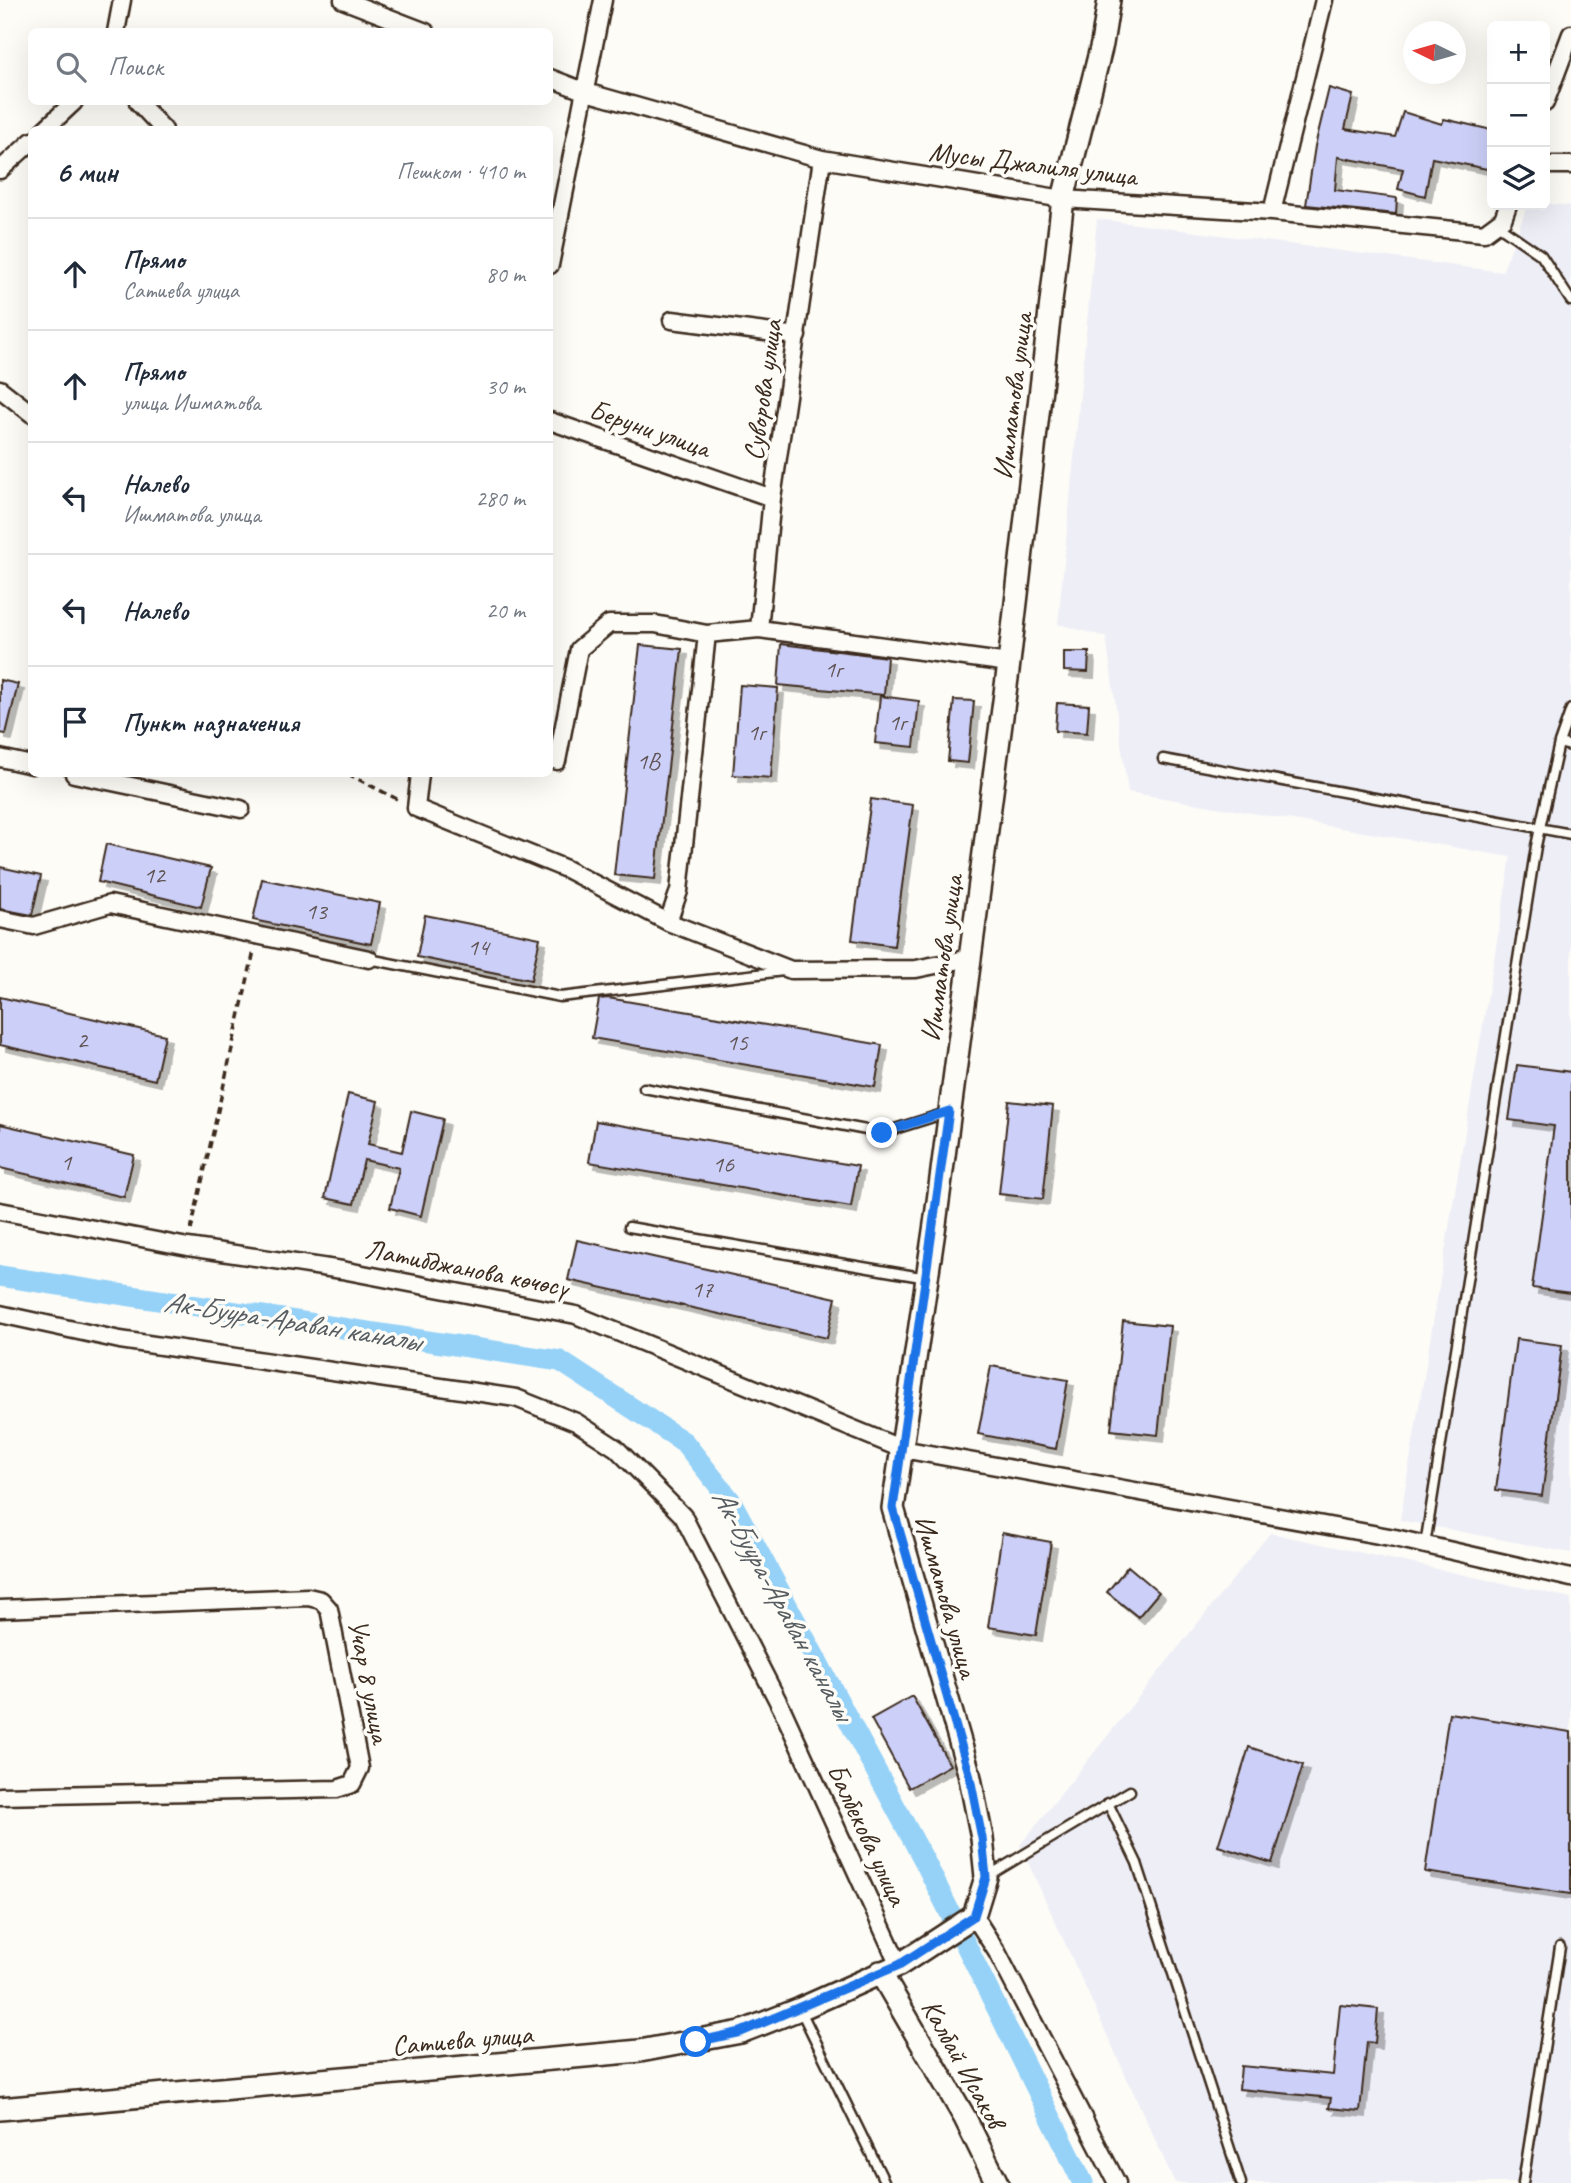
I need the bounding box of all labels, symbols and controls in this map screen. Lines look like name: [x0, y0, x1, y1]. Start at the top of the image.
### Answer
north arrow: [1403, 21, 1466, 84]
map controls: [1487, 21, 1550, 210]
button: +: [1487, 21, 1550, 84]
search box: [28, 28, 553, 105]
icon: search: [52, 48, 90, 86]
text: Поиск: [108, 50, 163, 83]
button: −: [1487, 84, 1550, 147]
street label: Мусы Джалиля улица: [927, 133, 1141, 194]
button: layers: [1487, 147, 1550, 210]
text: 6 мин: [56, 153, 118, 191]
text: Пешком · 410 m: [397, 157, 525, 186]
text: Прямо: [123, 243, 185, 276]
icon: ahead: [56, 255, 94, 293]
text: 80 m: [486, 260, 525, 289]
text: Сатиева улица: [123, 276, 239, 305]
street label: Ишматова улица: [985, 308, 1040, 481]
street label: Суворова улица: [735, 316, 790, 463]
text: Прямо: [123, 355, 185, 388]
icon: ahead: [56, 367, 94, 405]
text: 30 m: [486, 372, 525, 401]
text: улица Ишматова: [123, 388, 260, 417]
street label: Беруни улица: [585, 392, 717, 466]
text: Налево: [123, 467, 189, 500]
icon: left: [56, 479, 94, 517]
text: 280 m: [476, 484, 525, 513]
text: Ишматова улица: [123, 500, 261, 529]
icon: left: [56, 591, 94, 629]
text: Налево: [123, 594, 189, 627]
text: 20 m: [486, 596, 525, 625]
house number: 1г: [824, 654, 845, 684]
icon: arrive: [56, 703, 94, 741]
text: Пункт назначения: [123, 706, 299, 739]
house number: 1г: [888, 707, 909, 737]
house number: 1г: [747, 717, 768, 747]
house number: 1В: [636, 746, 661, 776]
house number: 12: [143, 860, 167, 890]
street label: Ишматова улица: [912, 870, 971, 1044]
house number: 13: [305, 896, 329, 926]
house number: 14: [467, 932, 491, 962]
house number: 2: [77, 1025, 90, 1055]
house number: 15: [726, 1027, 749, 1057]
route end: [866, 1117, 897, 1148]
house number: 1: [61, 1147, 73, 1177]
house number: 16: [712, 1149, 735, 1179]
street label: Латибджанова көчөсү: [362, 1231, 574, 1305]
house number: 17: [691, 1274, 714, 1304]
water label: Ак-Буура-Араван каналы: [161, 1282, 428, 1361]
water label: Ак-Буура-Араван каналы: [704, 1482, 865, 1731]
street label: Ишматова улица: [907, 1511, 987, 1684]
street label: Учар 8 улица: [340, 1616, 399, 1748]
street label: Балбекова улица: [819, 1758, 916, 1912]
street label: Калбай Исаков: [914, 1993, 1016, 2138]
street label: Сатиева улица: [390, 2016, 536, 2063]
route start: [680, 2026, 711, 2057]

